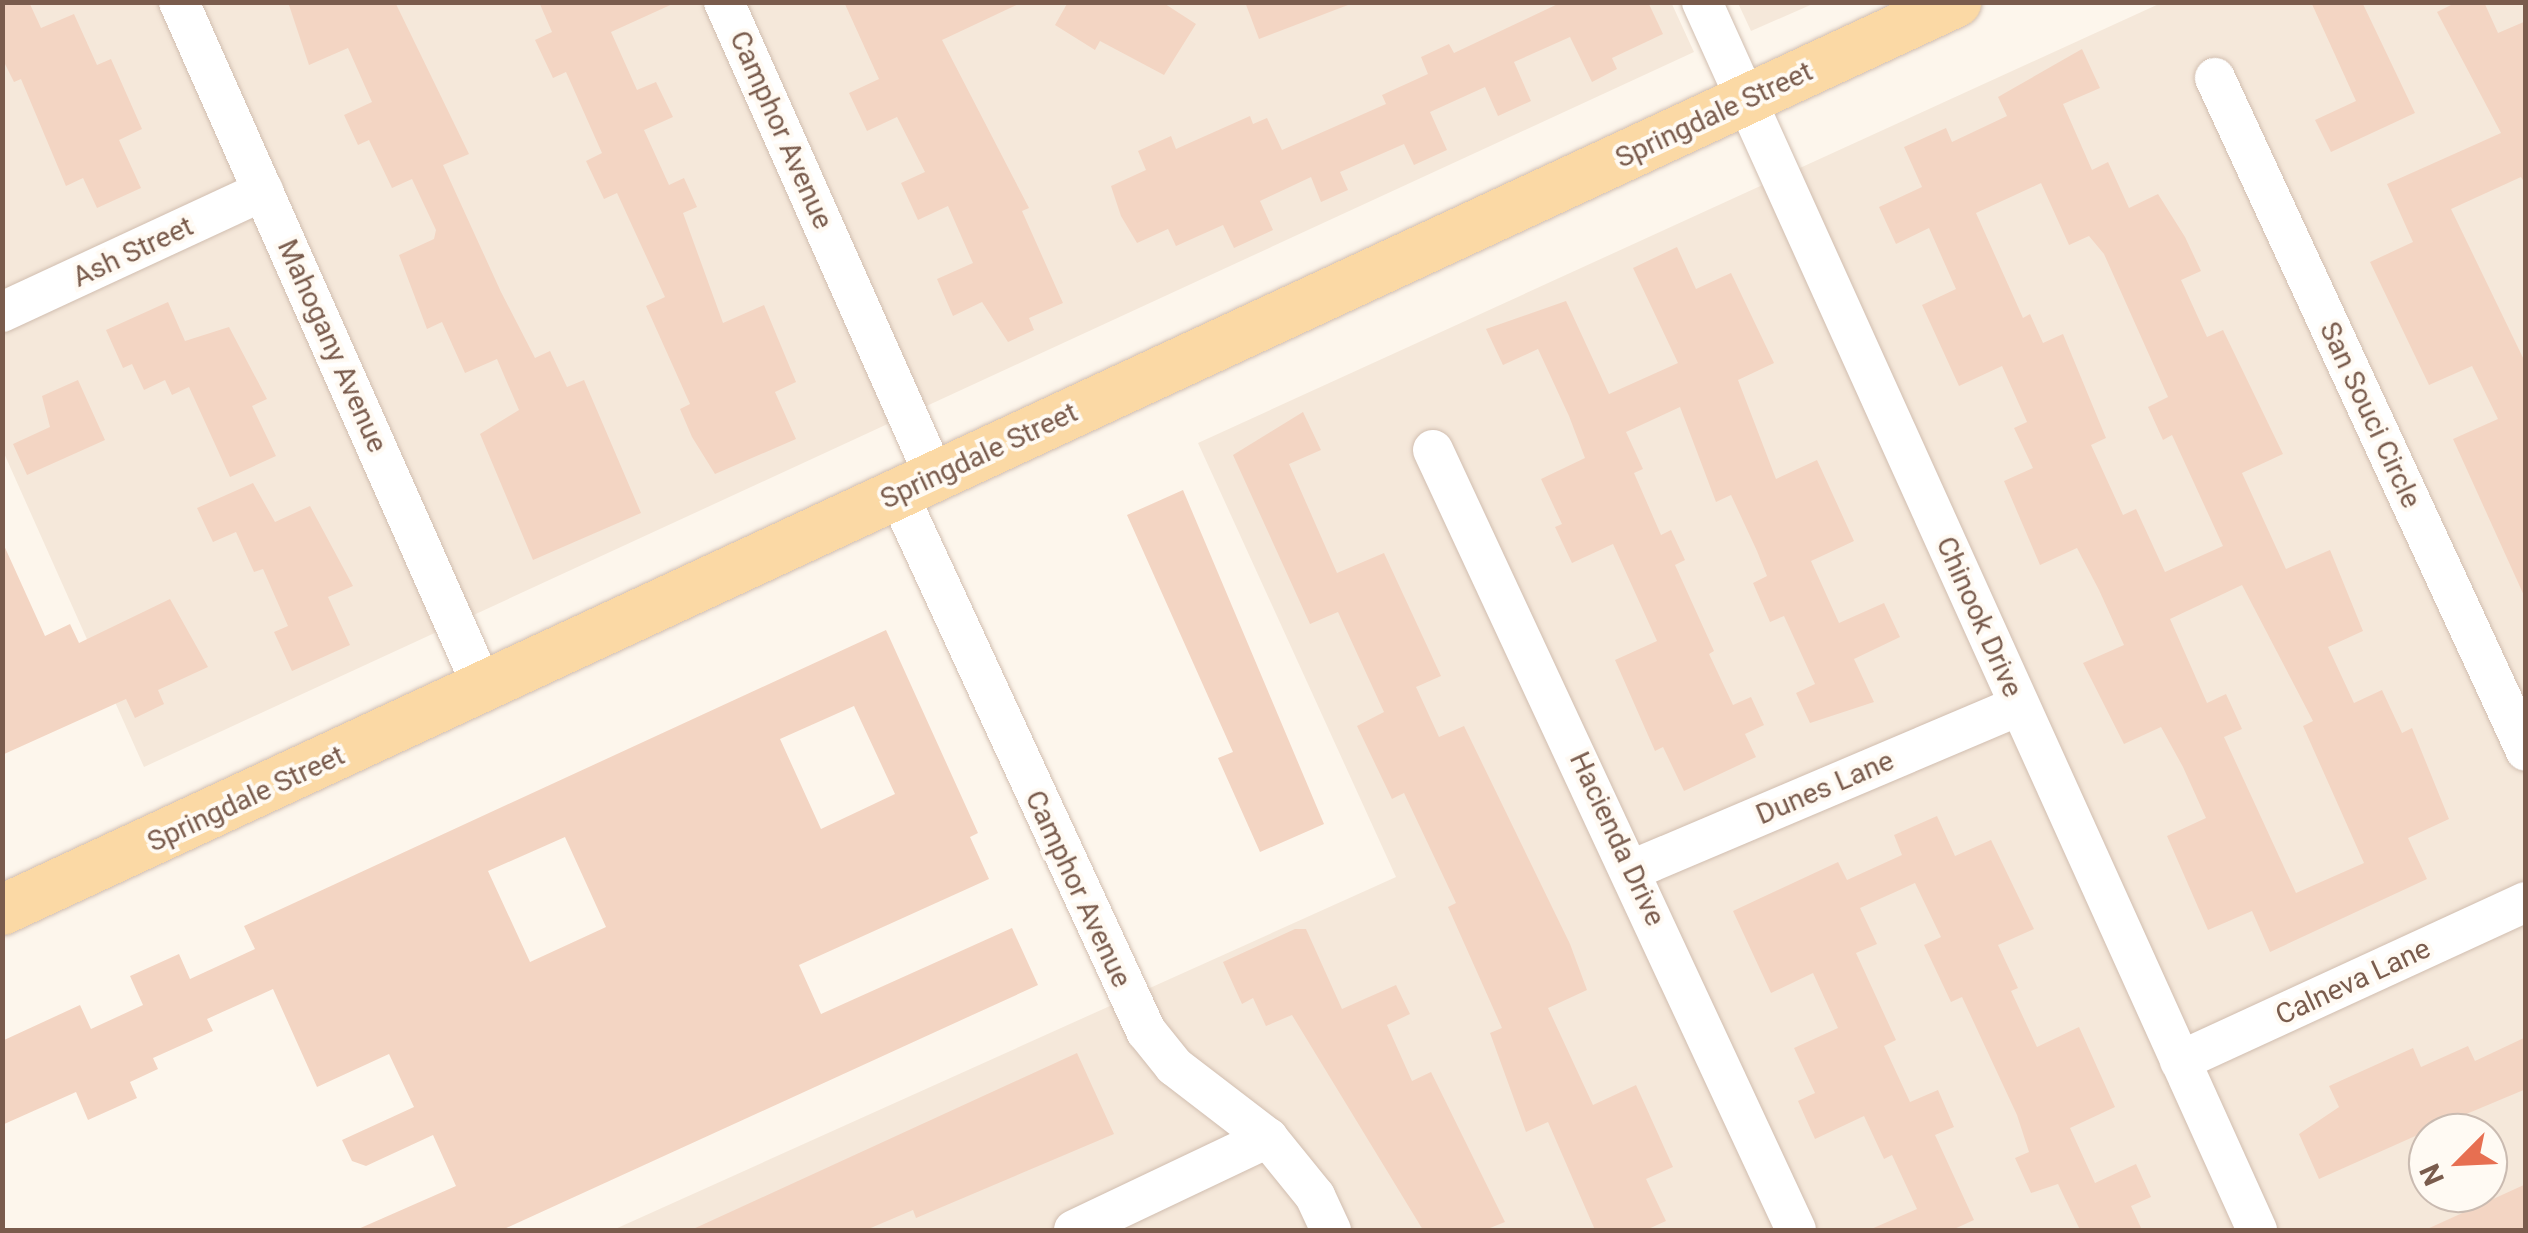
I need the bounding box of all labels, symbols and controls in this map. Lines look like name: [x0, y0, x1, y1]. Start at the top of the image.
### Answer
street label: Camphor Avenue: [722, 26, 840, 234]
street label: Springdale Street: [1610, 55, 1818, 175]
street label: Ash Street: [67, 210, 199, 294]
street label: Mahogany Avenue: [270, 234, 394, 458]
street label: San Souci Circle: [2312, 317, 2428, 513]
street label: Springdale Street: [875, 396, 1083, 516]
street label: Chinook Drive: [1929, 532, 2029, 702]
street label: Springdale Street: [142, 739, 350, 859]
street label: Dunes Lane: [1751, 744, 1899, 832]
street label: Hacienda Drive: [1562, 747, 1672, 931]
street label: Camphor Avenue: [1018, 785, 1138, 993]
street label: Calneva Lane: [2270, 932, 2436, 1032]
north arrow: [2408, 1113, 2508, 1213]
text: N: [2413, 1159, 2451, 1190]

